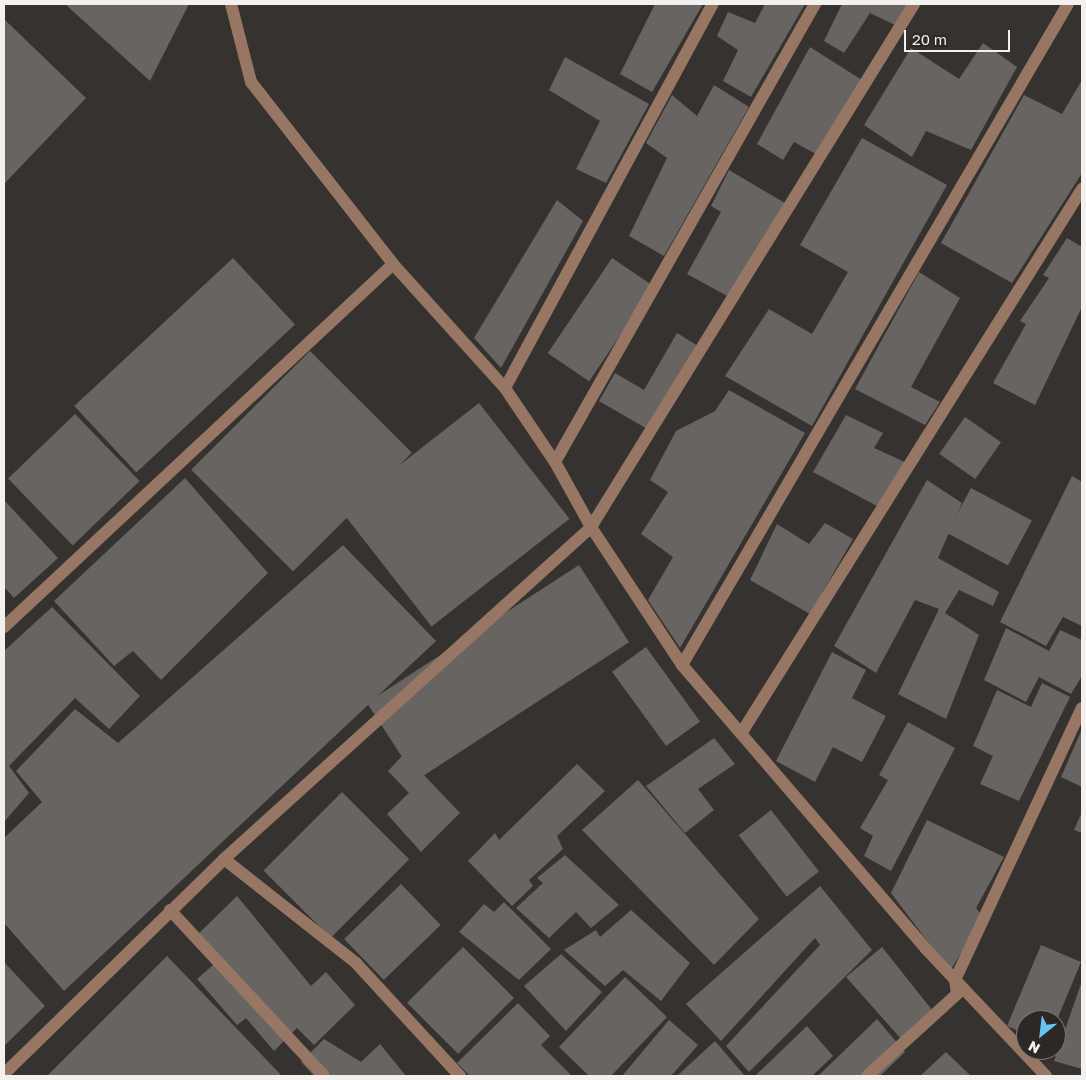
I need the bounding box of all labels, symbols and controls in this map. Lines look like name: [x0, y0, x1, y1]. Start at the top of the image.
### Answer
scale bar: [906, 20, 1012, 52]
text: 20 m: [912, 30, 947, 48]
north arrow: [1016, 1010, 1066, 1060]
text: N: [1025, 1038, 1043, 1058]

